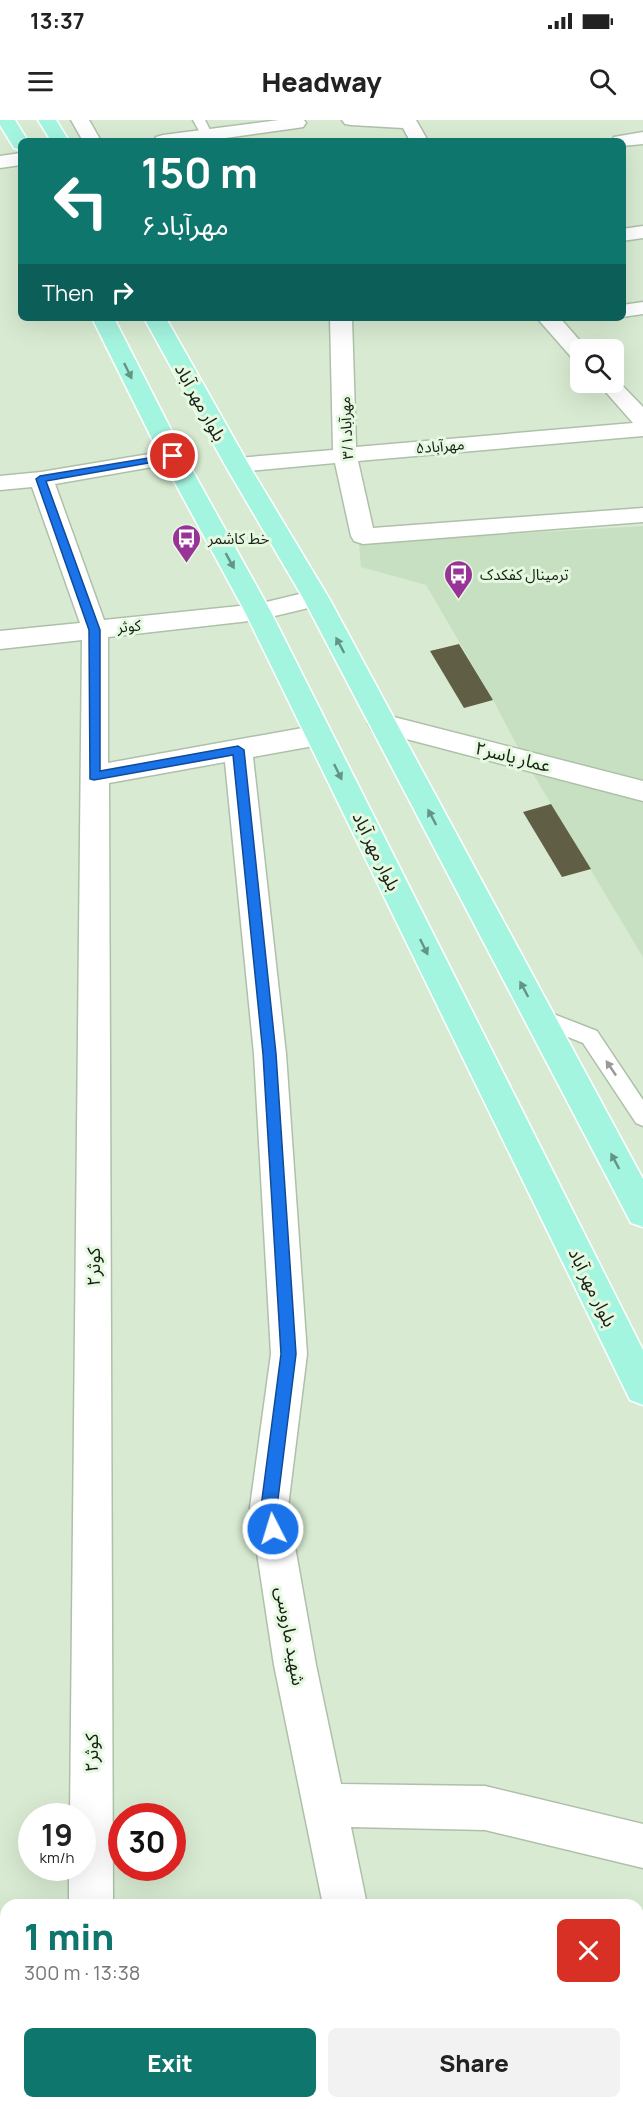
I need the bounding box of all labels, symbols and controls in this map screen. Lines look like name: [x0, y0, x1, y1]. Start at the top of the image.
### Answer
text: 13:37: [30, 6, 85, 36]
text: Headway: [261, 63, 382, 100]
icon: menu: [24, 65, 57, 98]
icon: search: [586, 65, 619, 98]
text: 150 m: [141, 143, 258, 201]
icon: left: [42, 162, 120, 240]
text: مهرآباد۶: [141, 206, 229, 243]
icon: right: [106, 276, 139, 309]
text: Then: [42, 278, 94, 308]
map controls: [570, 339, 624, 393]
button: search: [570, 339, 624, 393]
street label: بلوار مهر آباد: [170, 359, 232, 445]
one-way arrow: [123, 362, 133, 379]
street label: مهرآباد۳/۱: [334, 396, 358, 460]
pin: [147, 430, 198, 481]
street label: مهرآباد۵: [415, 433, 465, 459]
icon: arrive: [156, 439, 189, 472]
bus stop icon: خط کاشمر: [171, 522, 203, 564]
place label: خط کاشمر: [207, 528, 269, 549]
one-way arrow: [225, 553, 235, 570]
bus stop icon: ترمینال کفکدک: [443, 558, 475, 600]
place label: ترمینال کفکدک: [480, 564, 569, 585]
street label: کوثر: [115, 614, 143, 638]
one-way arrow: [335, 636, 345, 653]
street label: عمار یاسر۲: [473, 735, 553, 777]
one-way arrow: [333, 764, 342, 781]
street label: بلوار مهر آباد: [347, 807, 407, 895]
one-way arrow: [427, 808, 437, 825]
one-way arrow: [419, 938, 429, 956]
one-way arrow: [519, 980, 529, 997]
one-way arrow: [605, 1060, 616, 1076]
one-way arrow: [610, 1152, 620, 1169]
street label: بلوار مهر آباد: [563, 1243, 623, 1331]
street label: کوثر۲: [81, 1247, 105, 1286]
position arrow: [241, 1497, 305, 1561]
street label: شهید ماروسی: [271, 1585, 311, 1687]
street label: کوثر۲: [79, 1733, 103, 1772]
speed limit sign: 30: [108, 1803, 186, 1881]
text: 19: [41, 1814, 73, 1855]
text: km/h: [40, 1847, 74, 1868]
text: 1 min: [24, 1912, 114, 1961]
button: close: [557, 1919, 620, 1982]
text: 300 m · 13:38: [24, 1959, 140, 1986]
button: Exit: [24, 2028, 316, 2097]
button: Share: [328, 2028, 620, 2097]

